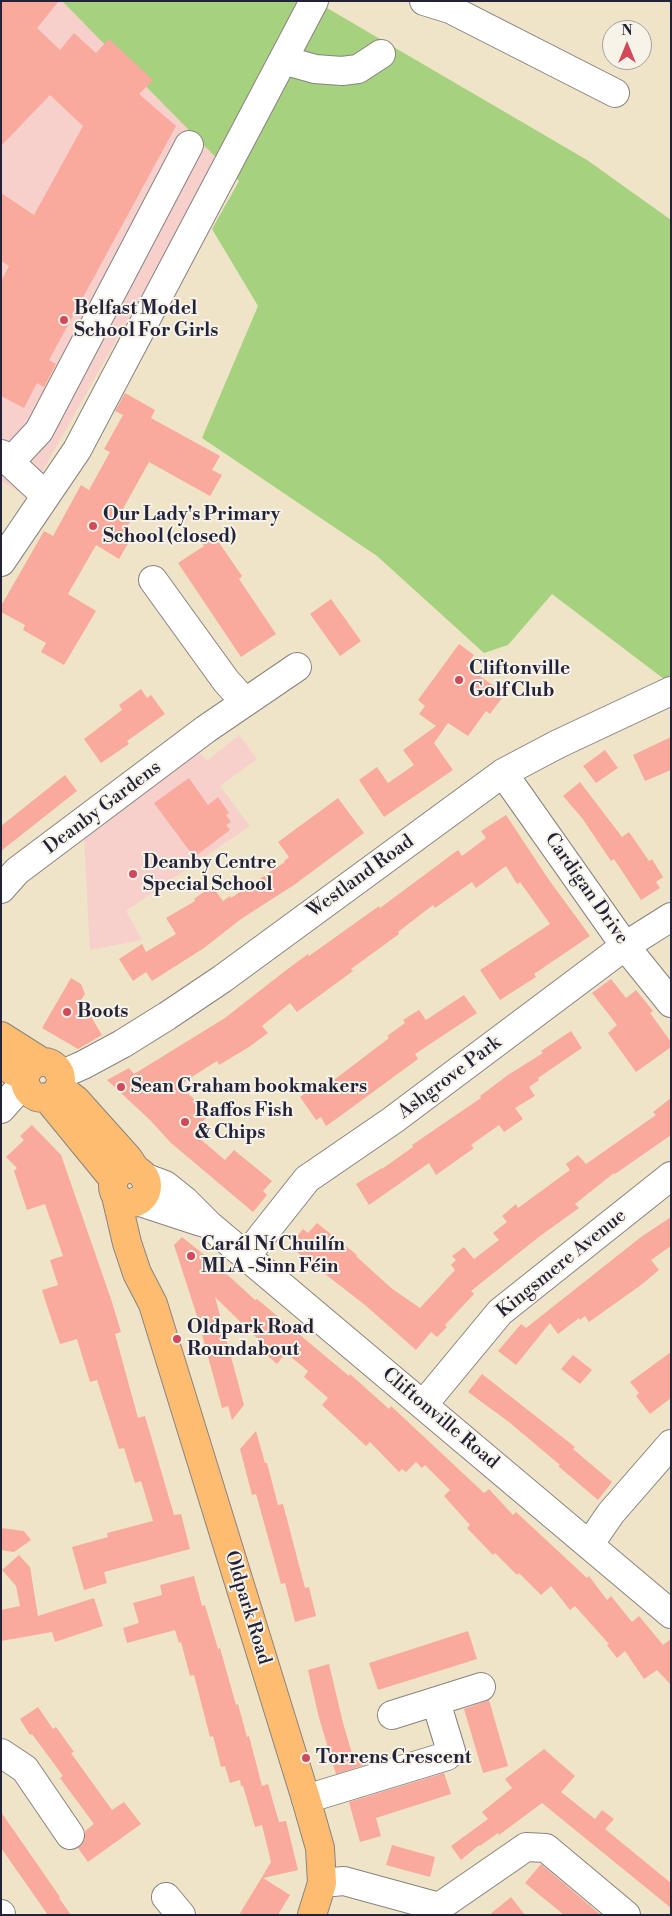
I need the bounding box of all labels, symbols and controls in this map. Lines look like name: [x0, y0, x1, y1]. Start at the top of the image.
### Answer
north arrow: [602, 20, 652, 70]
text: N: [621, 22, 633, 40]
place label: Belfast Model School For Girls: [74, 298, 218, 342]
marker: Belfast Model School For Girls: [58, 314, 70, 326]
place label: Our Lady's Primary School (closed): [103, 504, 280, 548]
marker: Our Lady's Primary School (closed): [87, 520, 99, 532]
place label: Cliftonville Golf Club: [469, 658, 570, 702]
marker: Cliftonville Golf Club: [453, 674, 465, 686]
street label: Deanby Gardens: [40, 757, 166, 859]
street label: Cardigan Drive: [539, 829, 633, 949]
street label: Westland Road: [303, 831, 419, 923]
place label: Deanby Centre Special School: [143, 852, 276, 896]
marker: Deanby Centre Special School: [127, 868, 139, 880]
place label: Boots: [77, 1001, 128, 1023]
marker: Boots: [61, 1006, 73, 1018]
street label: Ashgrove Park: [394, 1032, 506, 1124]
place label: Sean Graham bookmakers: [131, 1076, 367, 1098]
marker: Sean Graham bookmakers: [115, 1081, 127, 1093]
place label: Raffos Fish & Chips: [195, 1100, 293, 1144]
marker: Raffos Fish & Chips: [179, 1116, 191, 1128]
street label: Kingsmere Avenue: [493, 1205, 631, 1323]
place label: Carál Ní Chuilín MLA -Sinn Féin: [201, 1234, 345, 1278]
marker: Carál Ní Chuilín MLA -Sinn Féin: [185, 1250, 197, 1262]
place label: Oldpark Road Roundabout: [187, 1317, 315, 1361]
marker: Oldpark Road Roundabout: [171, 1333, 183, 1345]
street label: Cliftonville Road: [377, 1364, 503, 1474]
street label: Oldpark Road: [219, 1548, 275, 1668]
place label: Torrens Crescent: [316, 1747, 471, 1769]
marker: Torrens Crescent: [300, 1752, 312, 1764]

